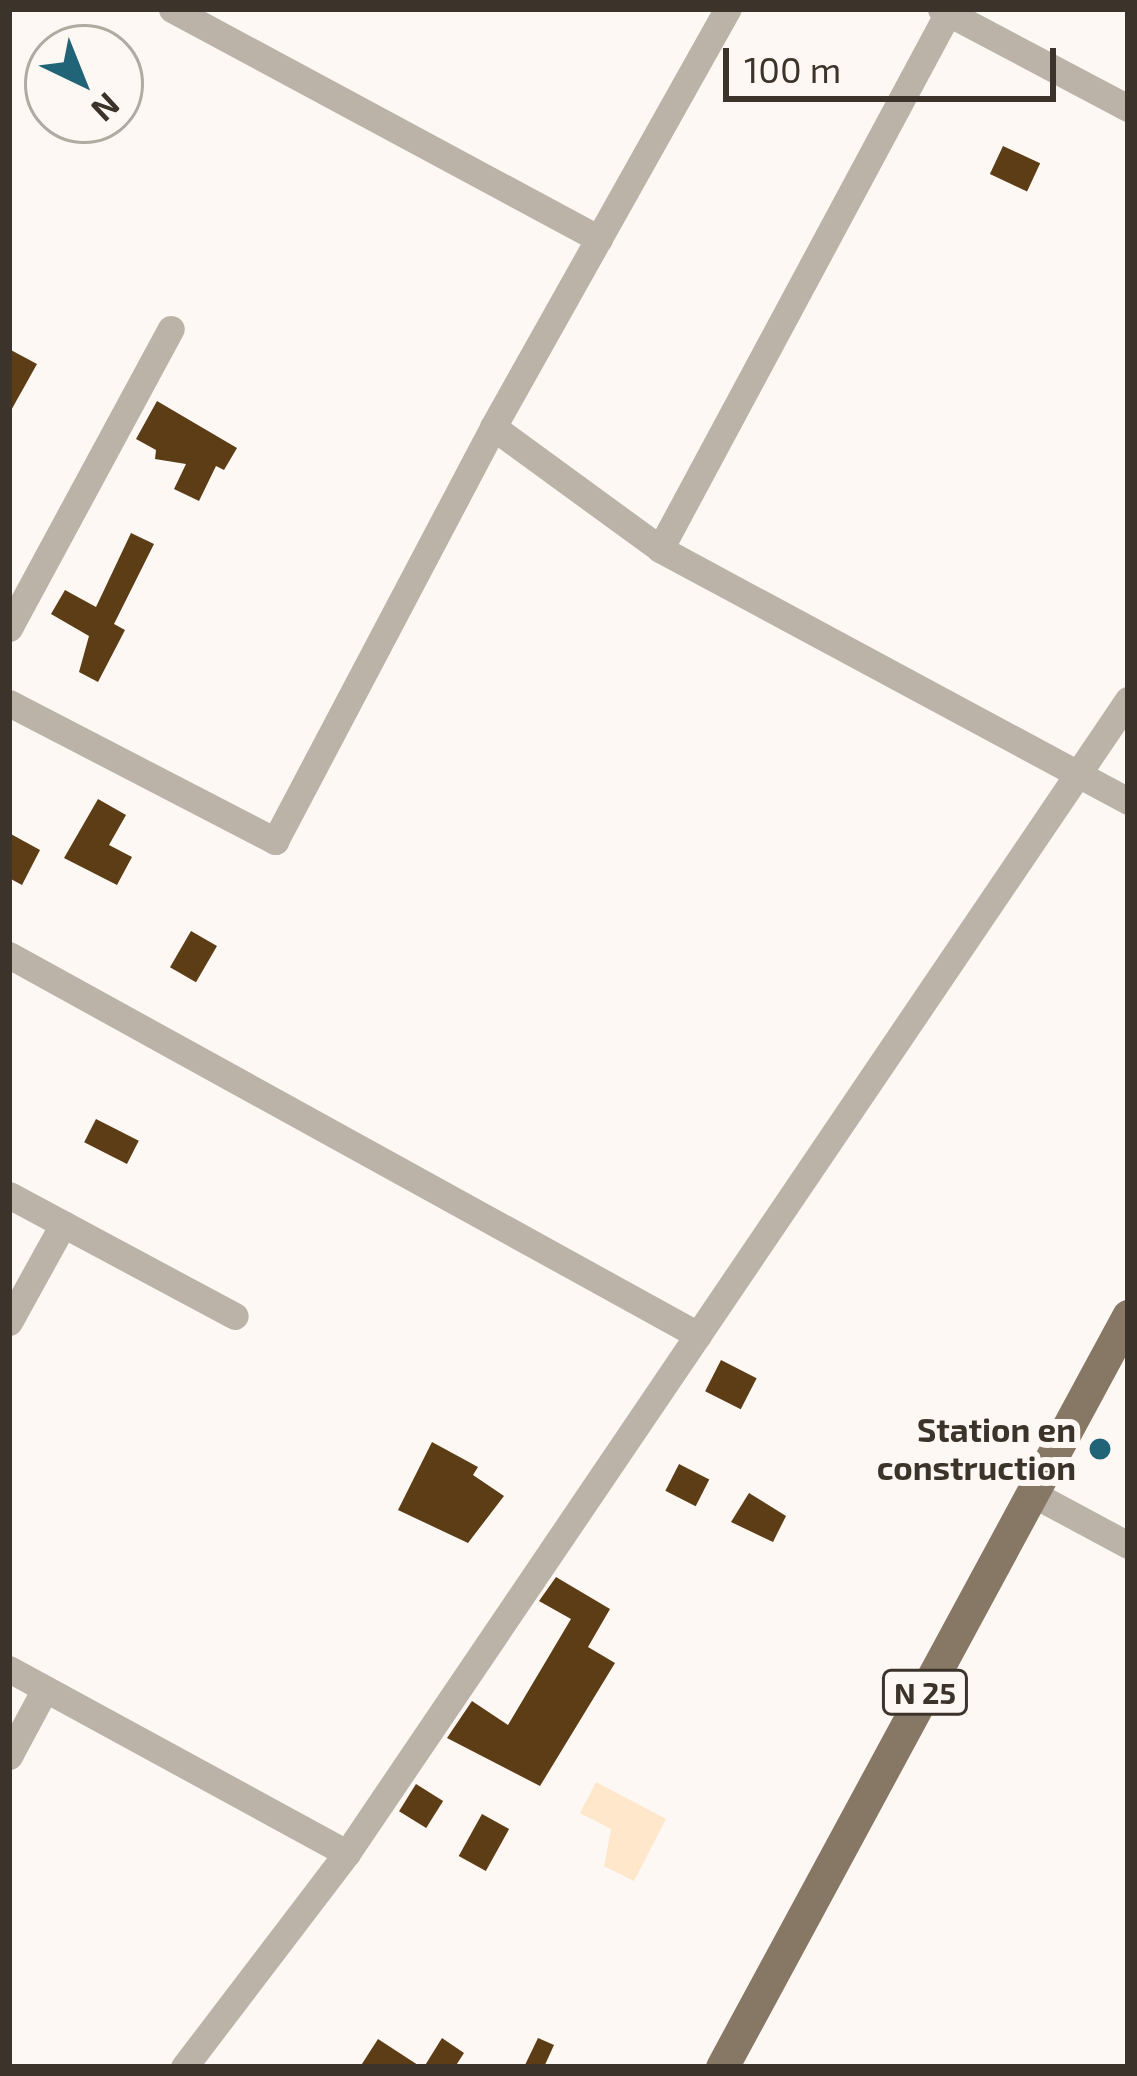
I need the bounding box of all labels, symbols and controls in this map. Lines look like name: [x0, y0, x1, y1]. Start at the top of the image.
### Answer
north arrow: [24, 24, 144, 144]
scale bar: [729, 24, 1062, 98]
text: 100 m: [744, 47, 841, 90]
text: N: [84, 85, 129, 131]
place label: Station en construction: [877, 1410, 1076, 1488]
marker: Station en construction: [1087, 1436, 1113, 1462]
road number: N 25: [880, 1668, 970, 1716]

